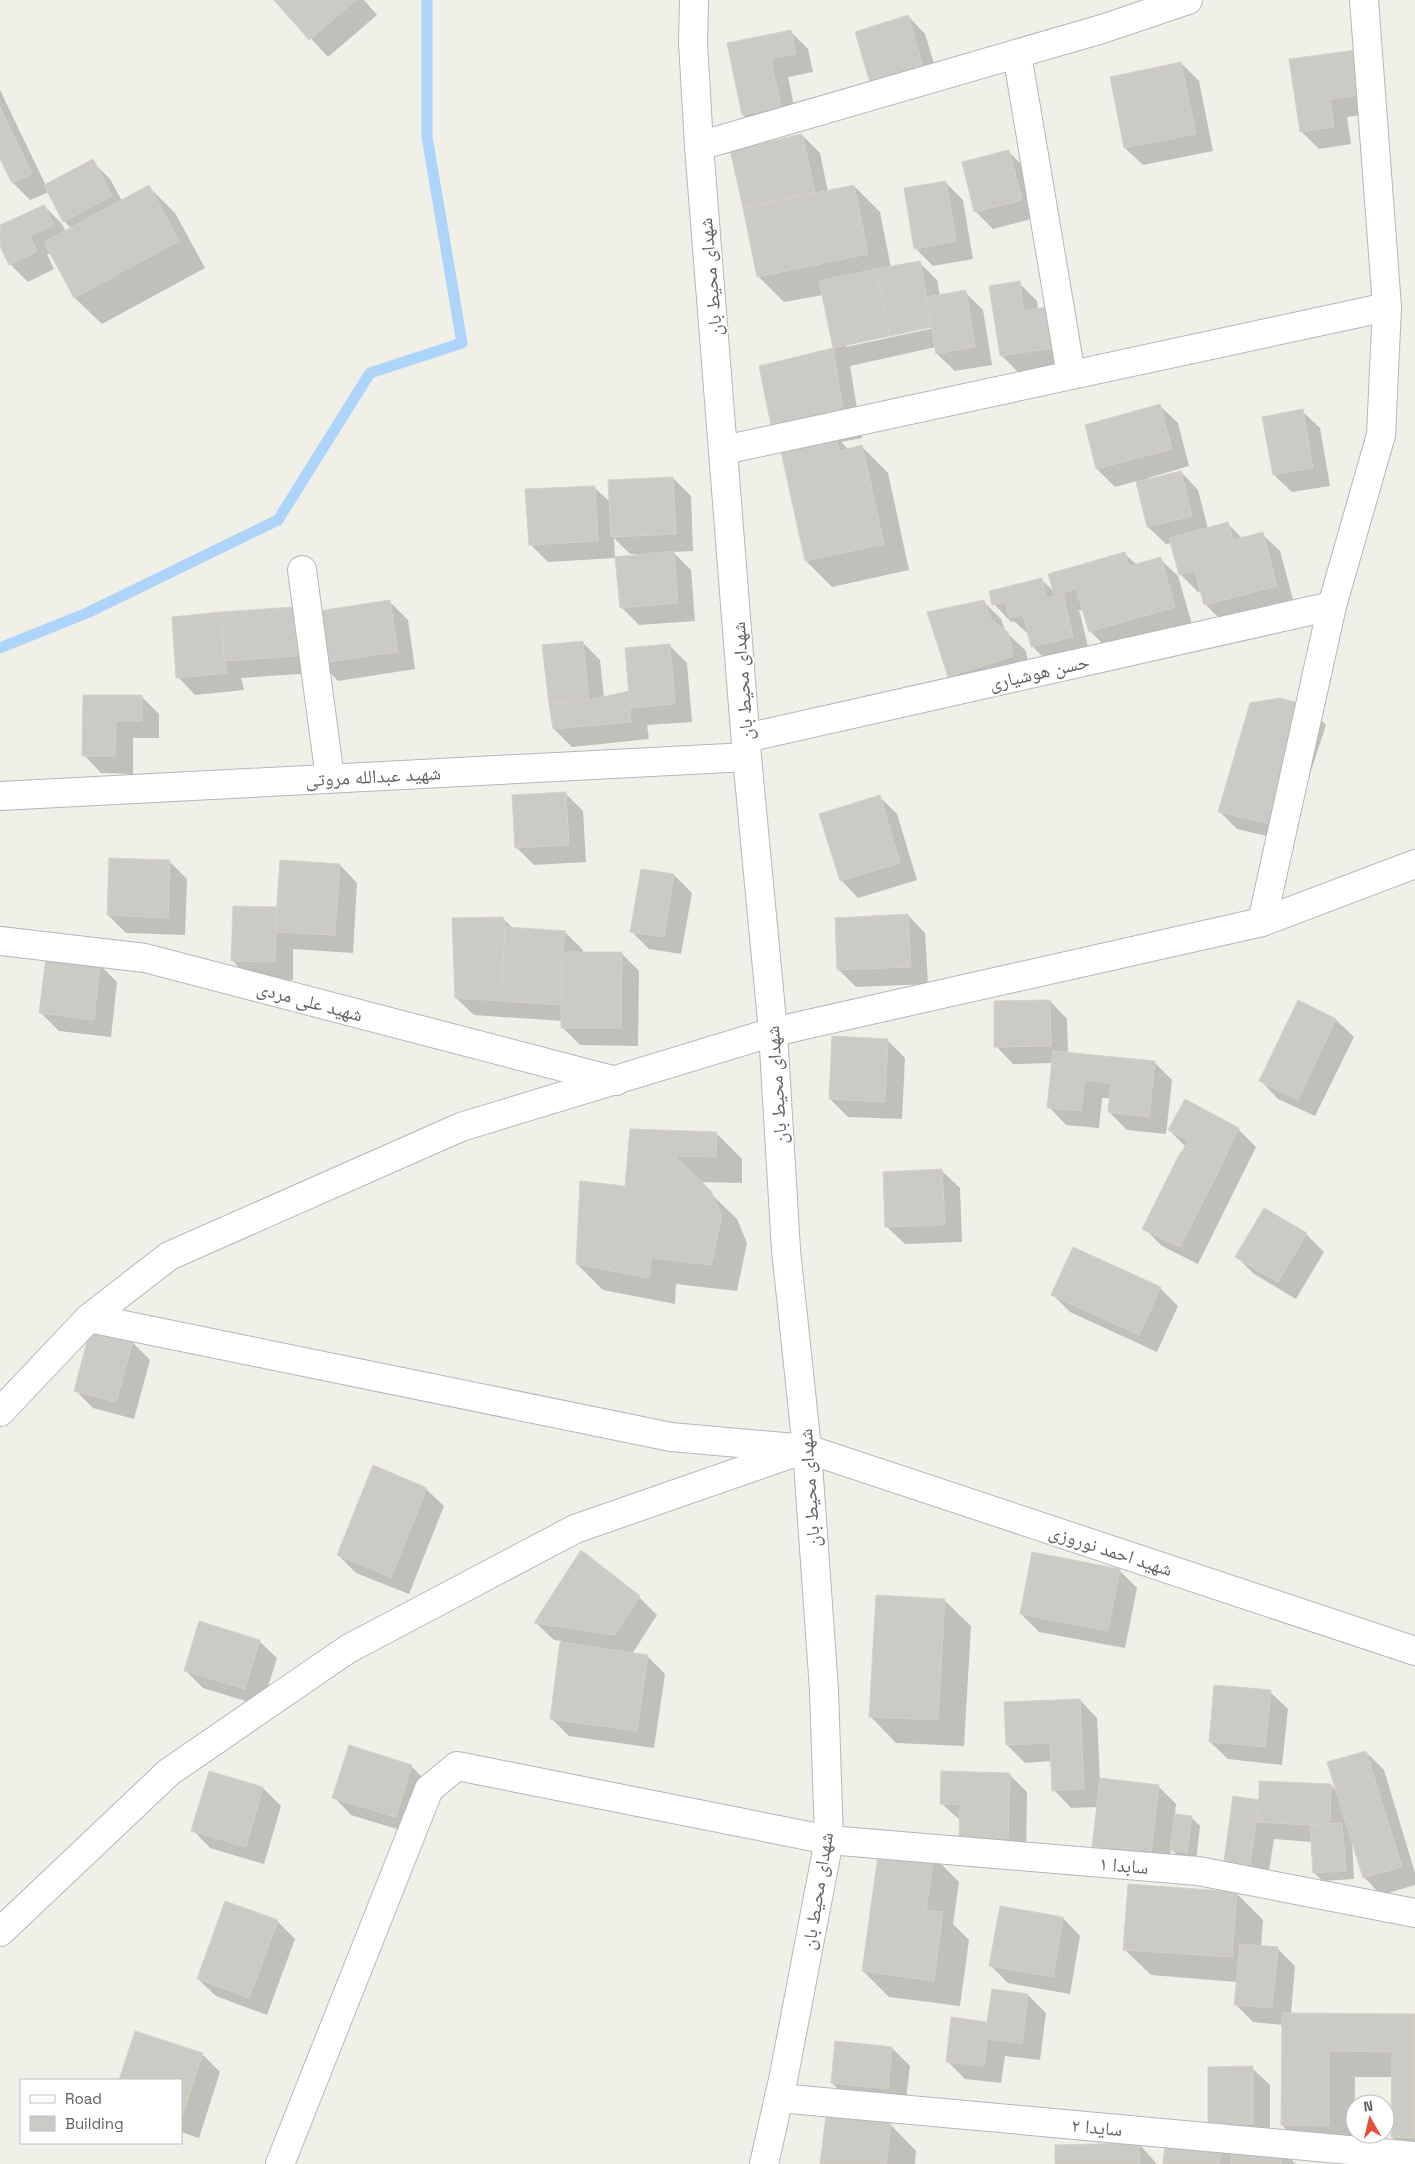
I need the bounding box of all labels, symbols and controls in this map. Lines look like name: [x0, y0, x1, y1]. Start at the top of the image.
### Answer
street label: شهدای محیط بان: [693, 217, 728, 337]
street label: شهدای محیط بان: [726, 621, 759, 741]
street label: حسن هوشیاری: [986, 649, 1092, 696]
street label: شهید عبدالله مروتی: [304, 760, 442, 793]
street label: شهید علی مردی: [254, 975, 366, 1028]
street label: شهدای محیط بان: [760, 1025, 793, 1145]
street label: شهدای محیط بان: [793, 1428, 826, 1548]
street label: شهید احمد نوروزی: [1046, 1519, 1176, 1582]
street label: شهدای محیط بان: [796, 1830, 839, 1952]
street label: سابدا ۱: [1098, 1851, 1150, 1880]
legend: [20, 2079, 182, 2144]
text: Road: [65, 2089, 102, 2108]
north arrow: [1345, 2094, 1395, 2144]
text: N: [1362, 2097, 1374, 2116]
street label: سایدا ۲: [1071, 2113, 1123, 2142]
text: Building: [65, 2114, 124, 2133]

